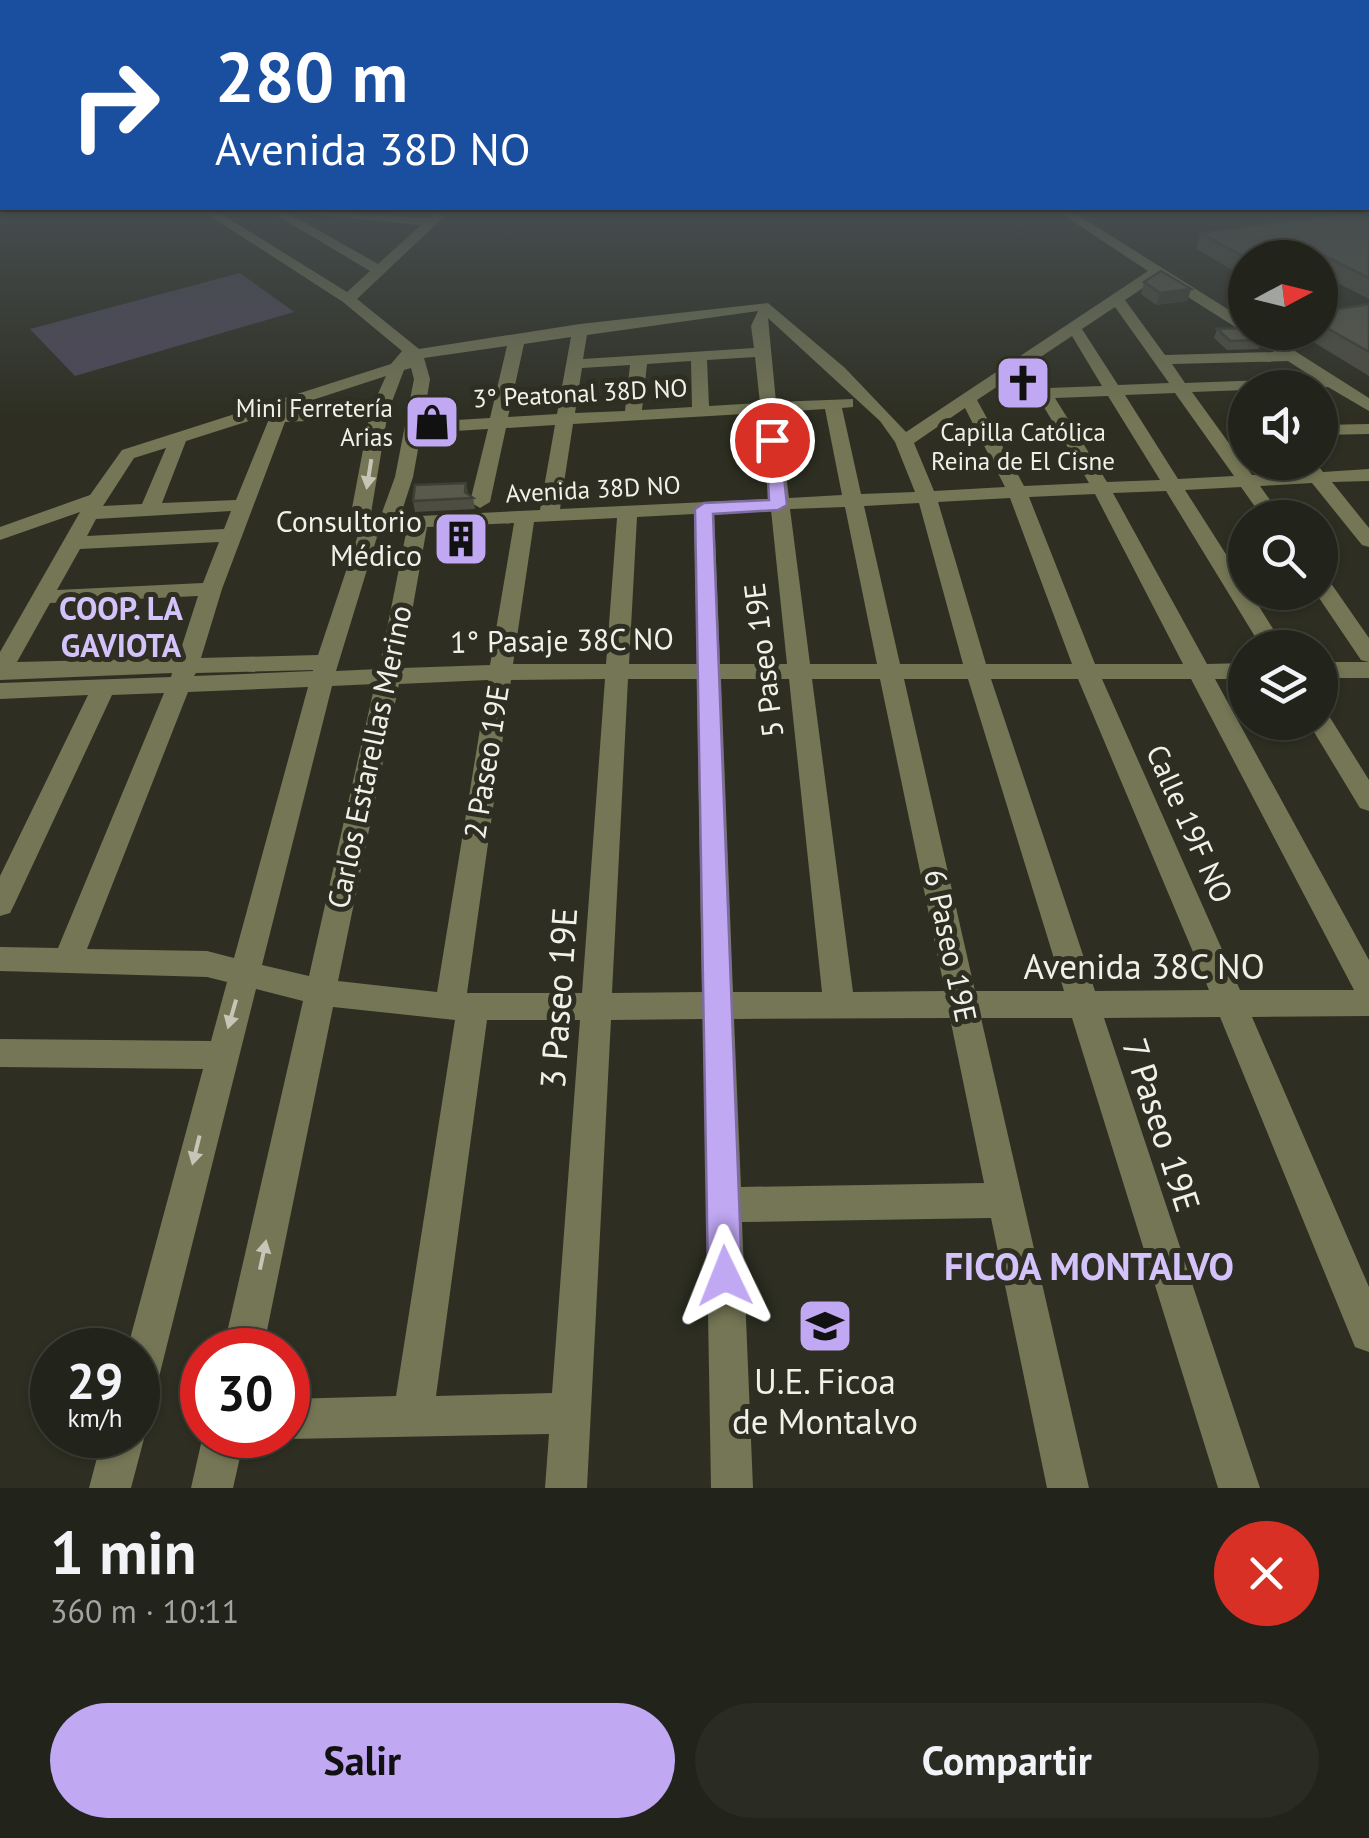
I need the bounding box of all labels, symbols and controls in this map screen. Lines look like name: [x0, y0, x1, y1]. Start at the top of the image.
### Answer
text: 280 m: [215, 31, 408, 121]
icon: right: [50, 40, 180, 170]
text: Avenida 38D NO: [215, 119, 531, 177]
north arrow: [1228, 240, 1338, 350]
map controls: [1228, 240, 1338, 740]
church icon: Capilla Católica Reina de El Cisne: [993, 353, 1053, 413]
button: sound: [1228, 370, 1338, 480]
street label: 3° Peatonal 38D NO: [472, 371, 688, 415]
place label: Mini Ferretería Arias: [236, 392, 393, 453]
shop icon: Mini Ferretería Arias: [402, 392, 462, 452]
pin: [730, 398, 815, 483]
icon: arrive: [745, 413, 800, 468]
place label: Capilla Católica Reina de El Cisne: [931, 416, 1115, 477]
one-way arrow: [361, 458, 376, 490]
street label: Avenida 38D NO: [505, 468, 681, 510]
button: search: [1228, 500, 1338, 610]
place label: Consultorio Médico: [276, 501, 422, 574]
building icon: Consultorio Médico: [431, 509, 491, 569]
street label: 5 Paseo 19E: [734, 581, 791, 740]
district label: COOP. LA GAVIOTA: [59, 587, 184, 666]
street label: Carlos Estarellas Merino: [317, 601, 420, 912]
street label: 1° Pasaje 38C NO: [450, 618, 674, 661]
button: layers: [1228, 630, 1338, 740]
street label: 2 Paseo 19E: [454, 682, 517, 842]
street label: Calle 19F NO: [1138, 738, 1243, 909]
street label: 6 Paseo 19E: [916, 866, 987, 1026]
street label: 3 Paseo 19E: [529, 906, 587, 1090]
street label: Avenida 38C NO: [1023, 943, 1265, 989]
one-way arrow: [224, 999, 239, 1030]
street label: 7 Paseo 19E: [1112, 1032, 1212, 1217]
one-way arrow: [188, 1135, 204, 1166]
position arrow: [673, 1224, 777, 1328]
one-way arrow: [256, 1239, 272, 1270]
district label: FICOA MONTALVO: [944, 1241, 1234, 1290]
school or university icon: U.E. Ficoa de Montalvo: [795, 1296, 855, 1356]
speed limit sign: 30: [180, 1328, 310, 1458]
text: 29: [67, 1348, 123, 1413]
place label: U.E. Ficoa de Montalvo: [732, 1358, 918, 1444]
text: km/h: [68, 1402, 122, 1434]
text: 1 min: [50, 1513, 196, 1591]
button: close: [1214, 1521, 1319, 1626]
text: 360 m · 10:11: [50, 1590, 239, 1632]
button: Salir: [50, 1703, 675, 1818]
button: Compartir: [695, 1703, 1319, 1818]

